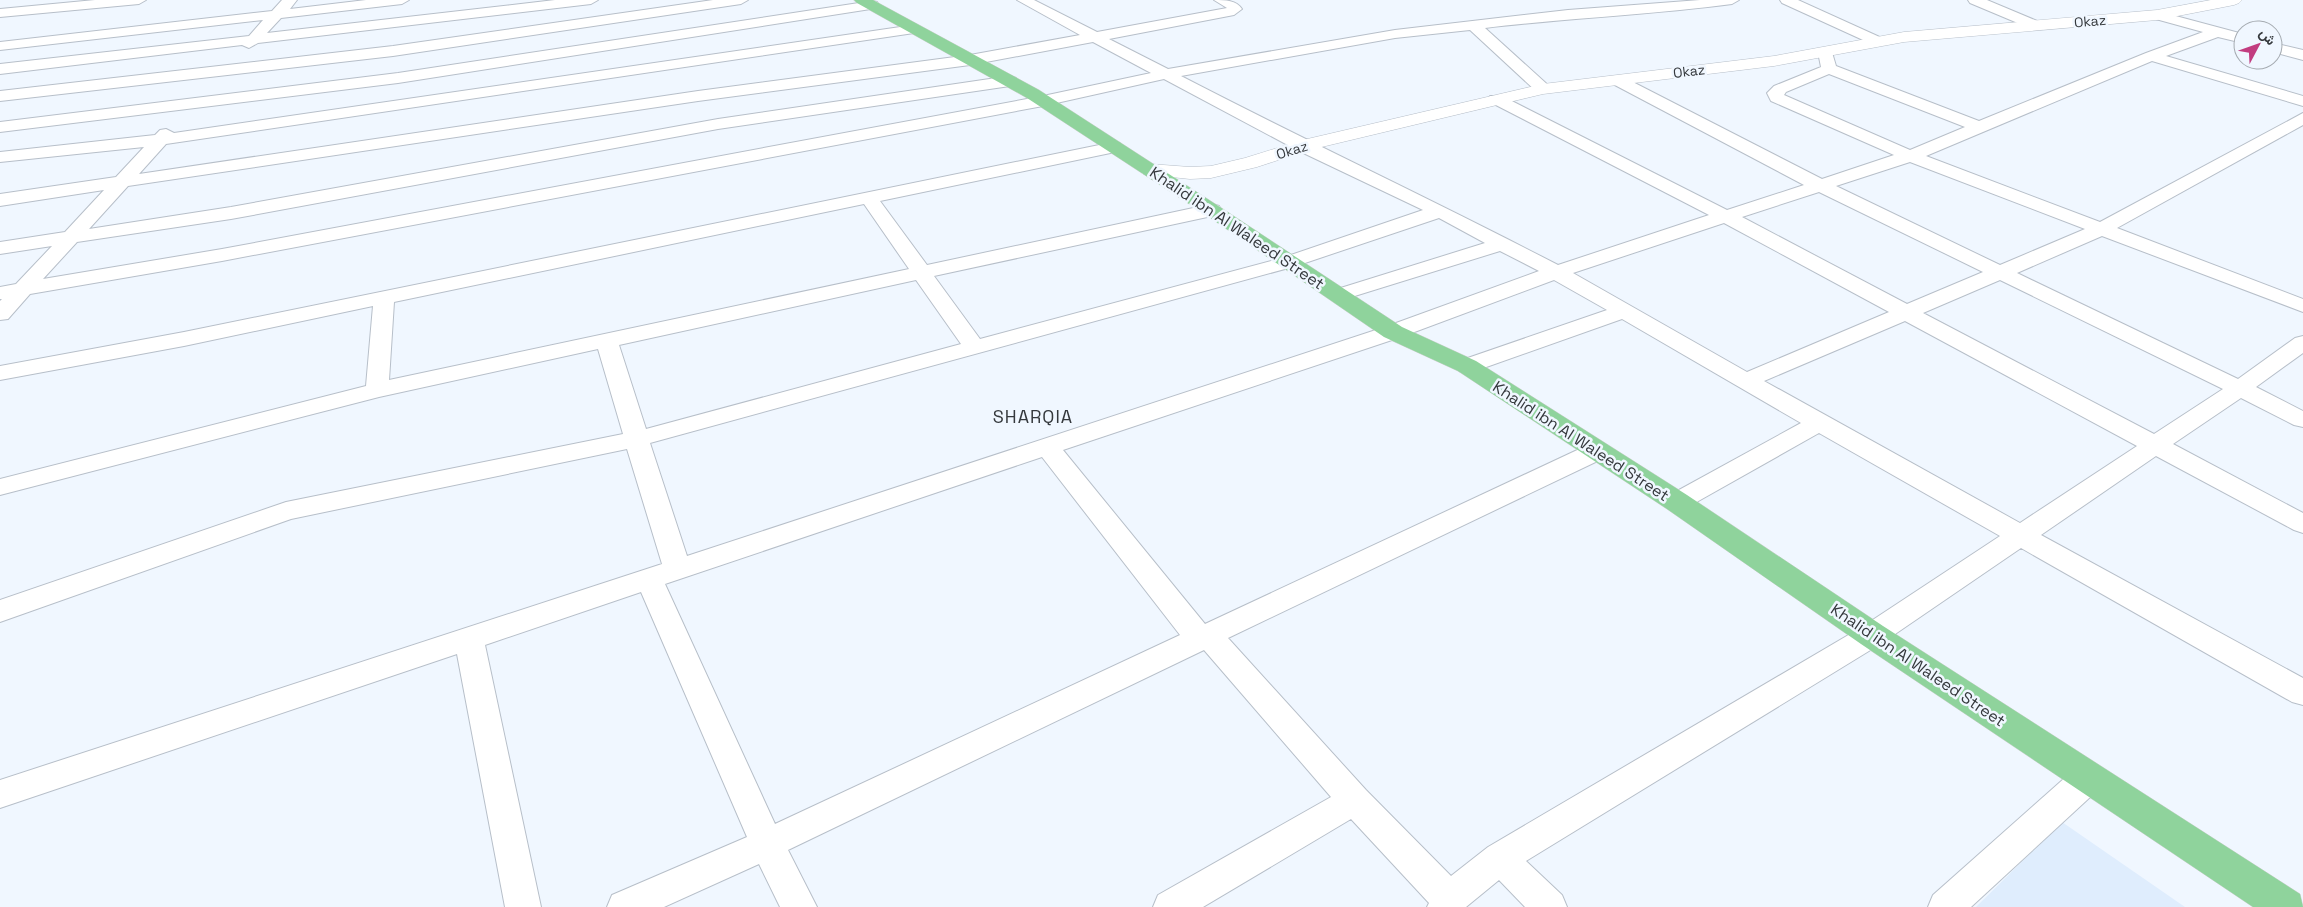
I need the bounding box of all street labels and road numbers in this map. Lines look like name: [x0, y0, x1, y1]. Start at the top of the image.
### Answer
street label: Okaz: [2073, 11, 2107, 31]
street label: Okaz: [1672, 60, 1706, 82]
street label: Okaz: [1274, 137, 1310, 163]
street label: Khalid ibn Al Waleed Street: [1146, 162, 1328, 294]
street label: Khalid ibn Al Waleed Street: [1489, 376, 1673, 506]
street label: Khalid ibn Al Waleed Street: [1827, 599, 2009, 731]

